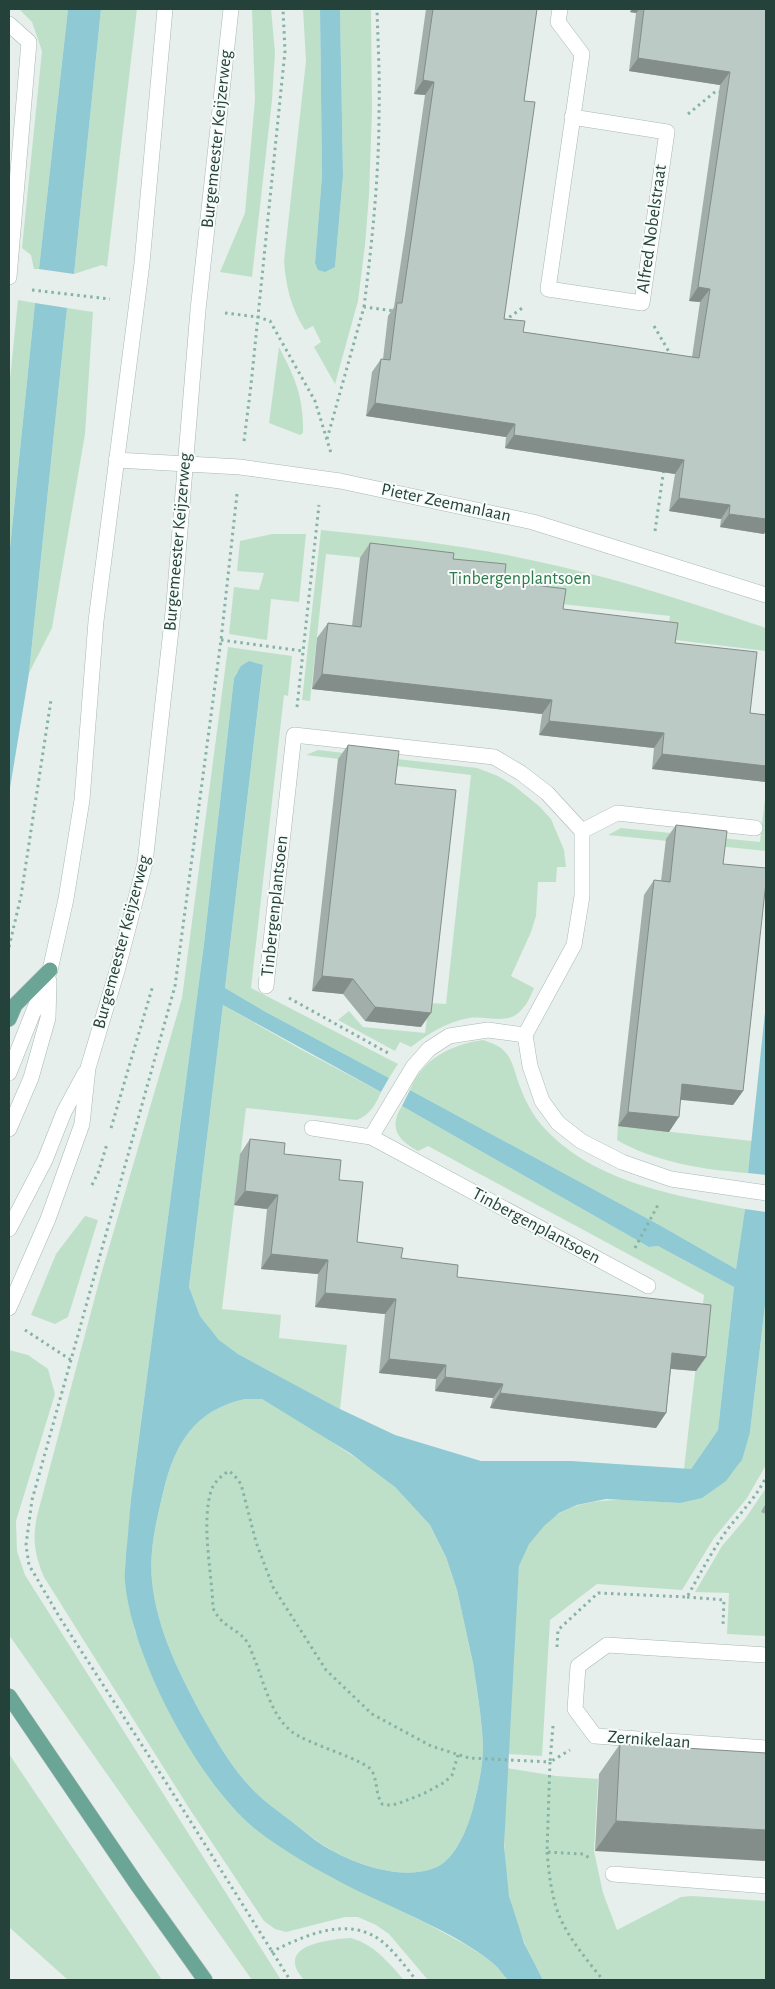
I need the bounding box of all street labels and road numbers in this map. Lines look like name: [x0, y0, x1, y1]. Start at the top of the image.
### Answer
street label: Burgemeester Keijzerweg: [199, 49, 235, 229]
street label: Alfred Nobelstraat: [634, 163, 670, 295]
street label: Burgemeester Keijzerweg: [161, 452, 195, 632]
street label: Pieter Zeemanlaan: [379, 480, 513, 526]
street label: Tinbergenplantsoen: [259, 834, 291, 978]
street label: Burgemeester Keijzerweg: [90, 853, 154, 1031]
street label: Tinbergenplantsoen: [469, 1185, 603, 1267]
street label: Zernikelaan: [607, 1728, 691, 1752]

